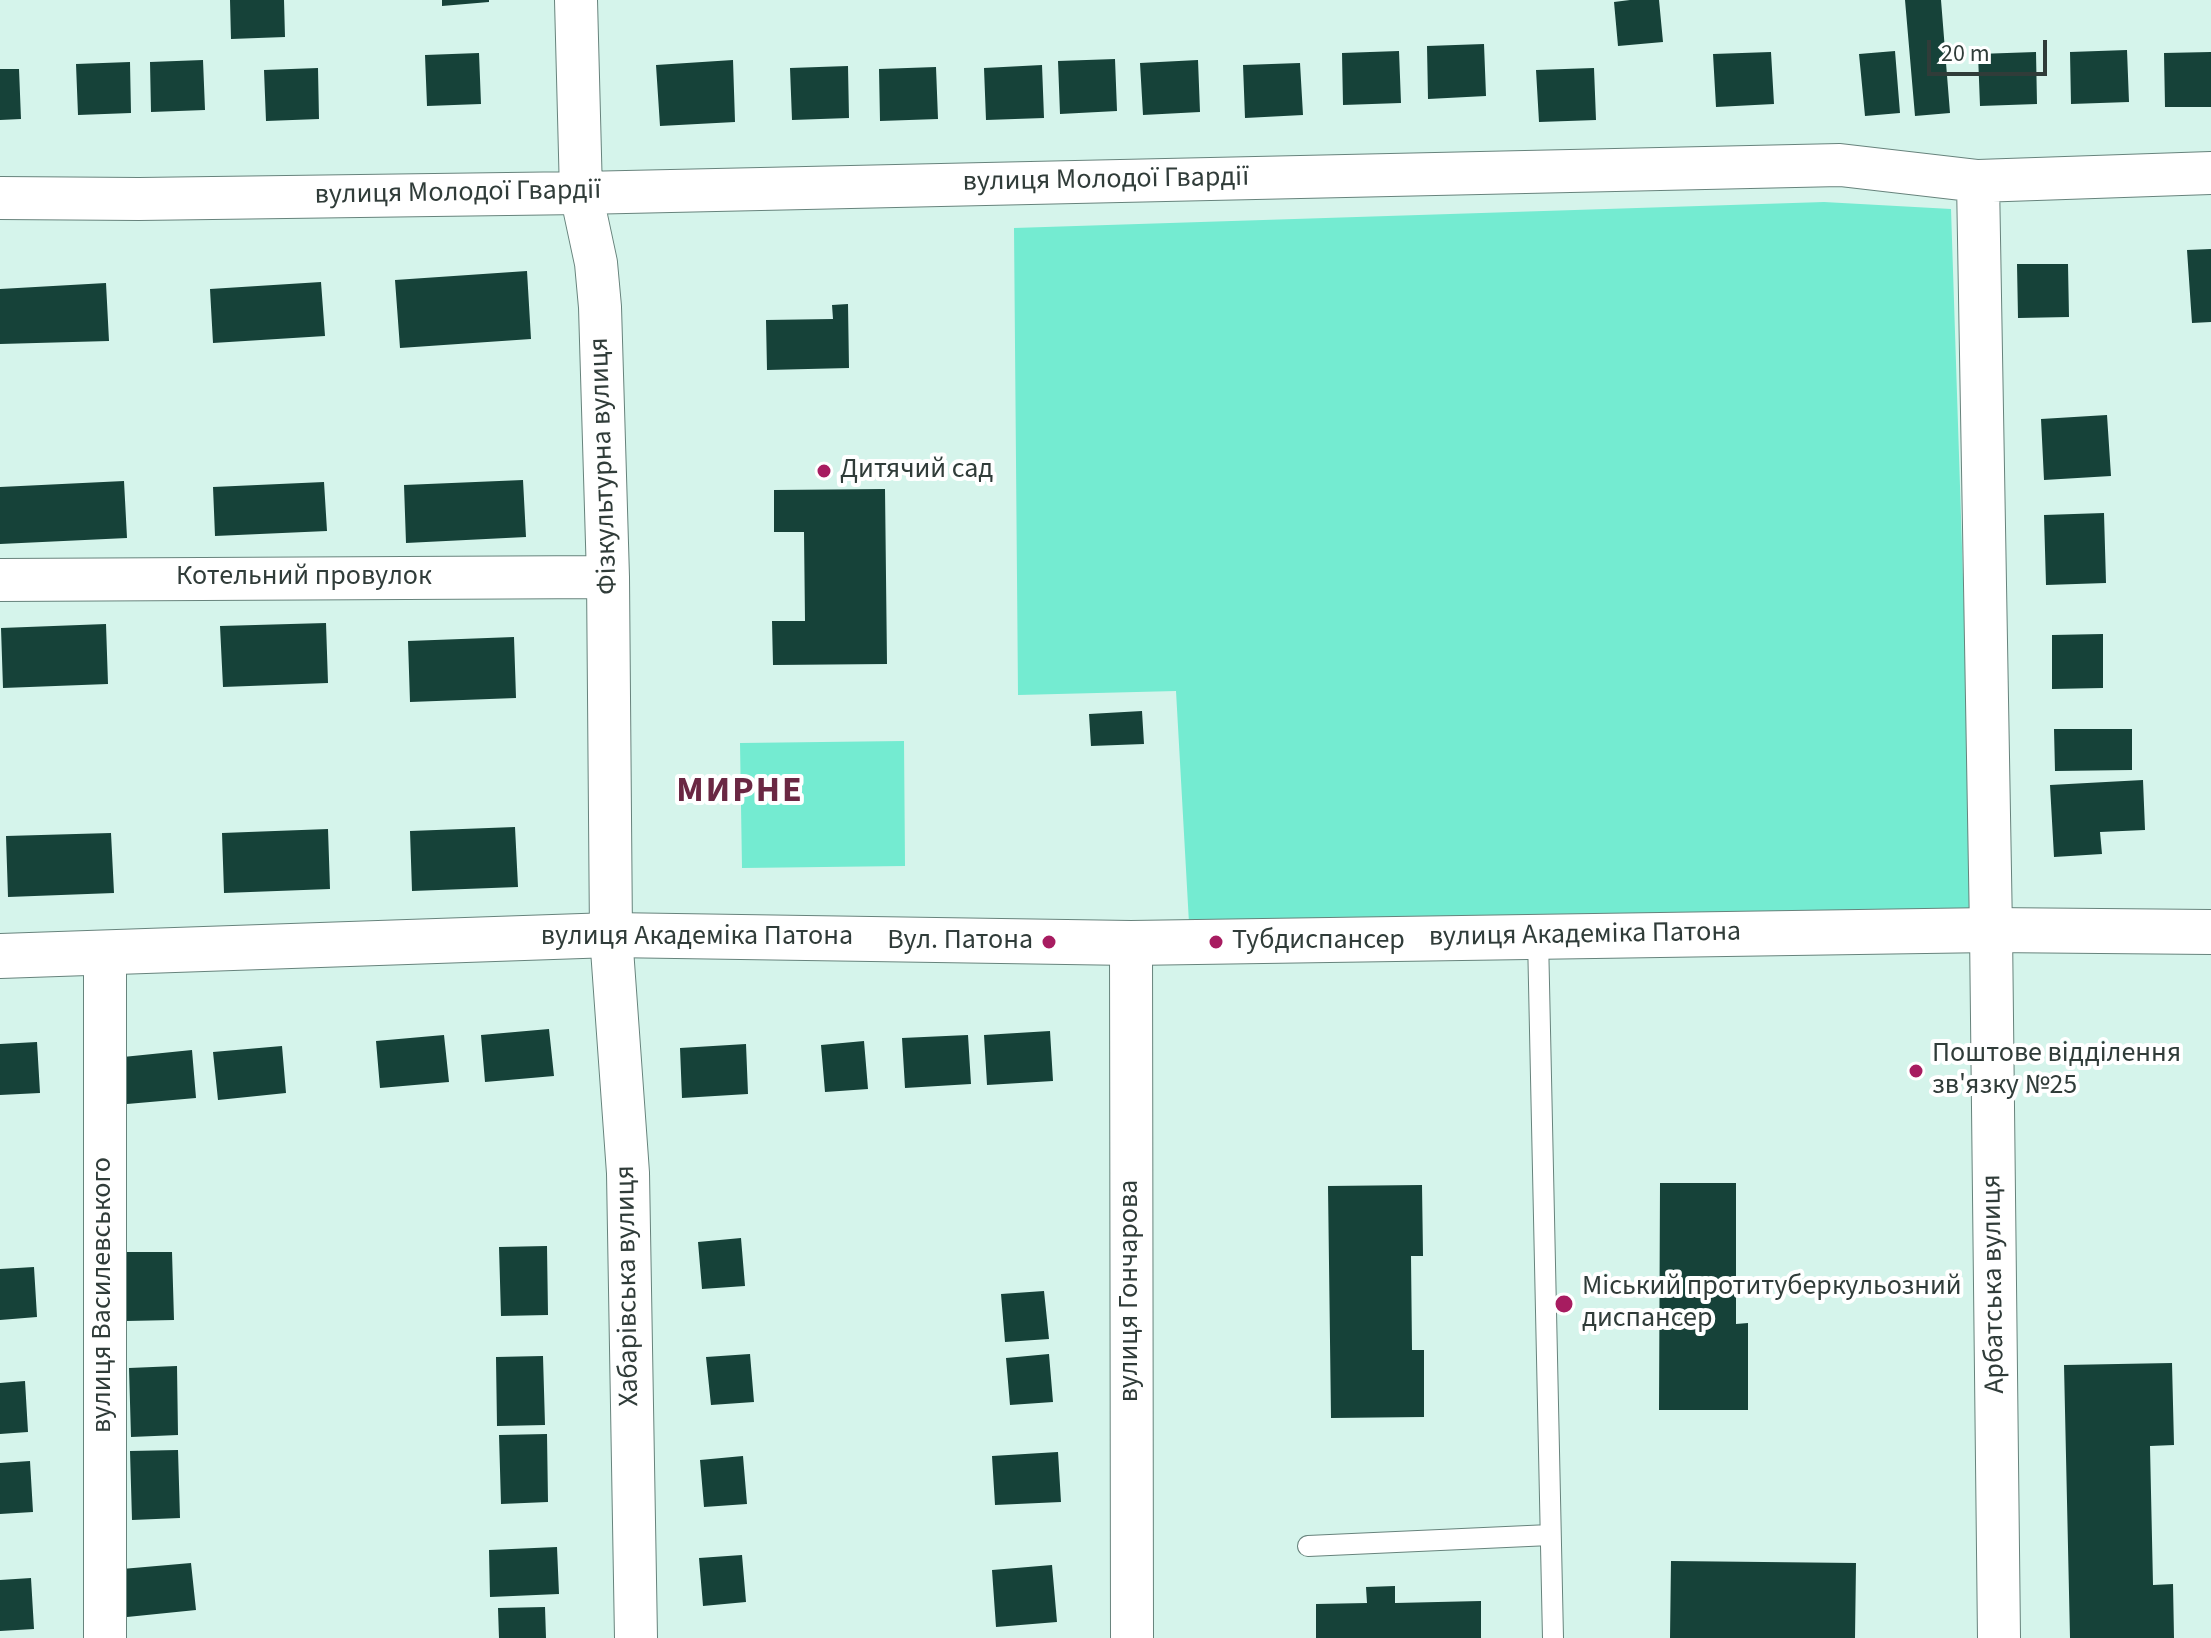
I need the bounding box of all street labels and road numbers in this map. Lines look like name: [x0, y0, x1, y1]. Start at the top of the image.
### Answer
street label: вулиця Молодої Гвардії: [962, 162, 1250, 200]
street label: вулиця Молодої Гвардії: [314, 175, 602, 213]
street label: Фізкультурна вулиця: [584, 337, 626, 595]
street label: Котельний провулок: [176, 561, 432, 595]
street label: вулиця Академіка Патона: [1429, 916, 1741, 956]
street label: вулиця Академіка Патона: [541, 921, 853, 955]
street label: вулиця Василевського: [87, 1157, 121, 1433]
street label: Хабарівська вулиця: [610, 1165, 648, 1407]
street label: Арбатська вулиця: [1976, 1174, 2014, 1394]
street label: вулиця Гончарова: [1114, 1180, 1148, 1402]

